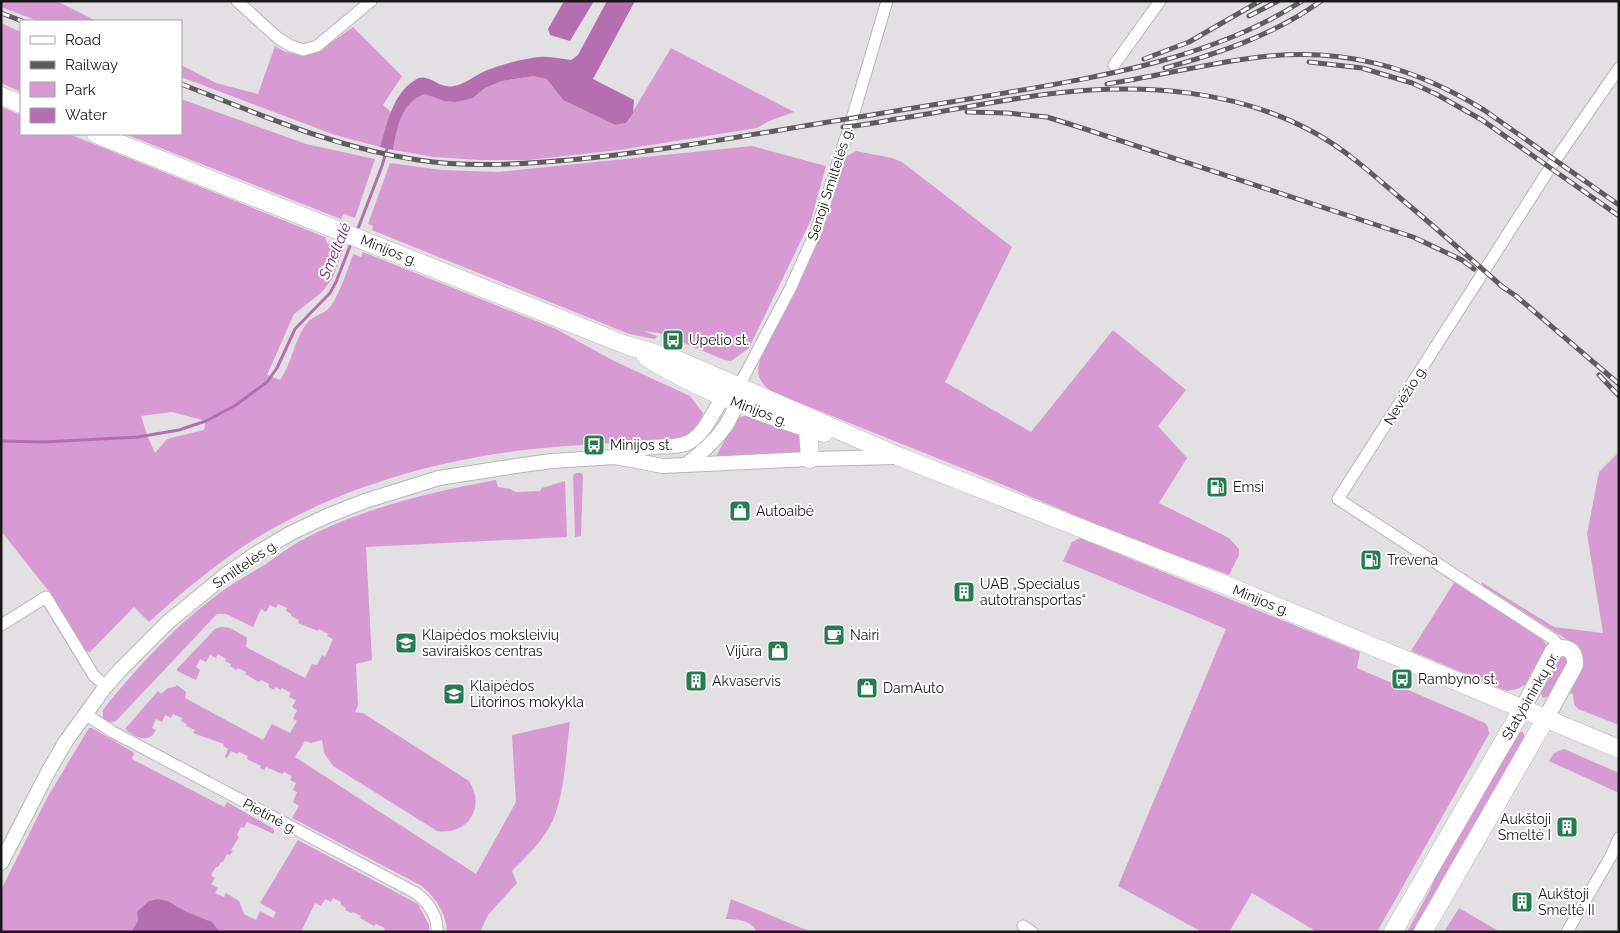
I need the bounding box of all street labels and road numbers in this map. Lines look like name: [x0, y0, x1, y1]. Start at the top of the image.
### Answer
street label: Senoji Smiltelės g.: [804, 126, 856, 242]
street label: Minijos g.: [358, 231, 420, 269]
street label: Nevėžio g.: [1380, 362, 1430, 428]
street label: Minijos g.: [728, 393, 790, 429]
street label: Smiltelės g.: [210, 536, 280, 592]
street label: Minijos g.: [1230, 581, 1292, 619]
street label: Statybininkų pr.: [1499, 650, 1561, 742]
street label: Pietinė g.: [240, 795, 300, 837]

